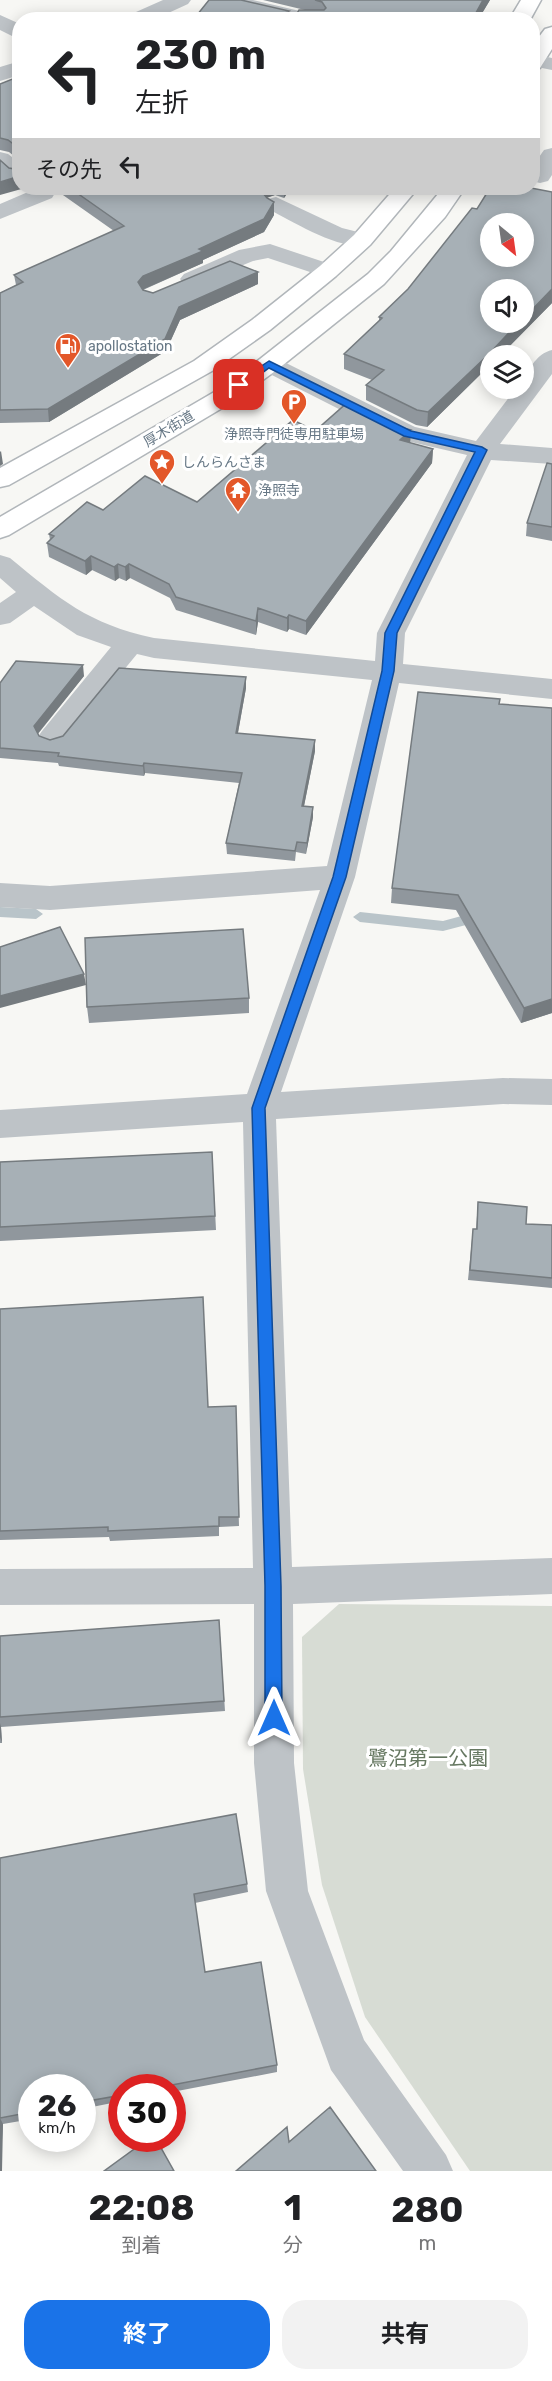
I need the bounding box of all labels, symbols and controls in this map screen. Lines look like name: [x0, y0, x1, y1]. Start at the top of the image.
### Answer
text: 230 m: [135, 30, 266, 80]
icon: left: [36, 36, 114, 114]
text: 左折: [135, 87, 189, 119]
icon: left: [114, 150, 147, 183]
text: その先: [36, 156, 102, 183]
north arrow: [480, 213, 534, 267]
map controls: [480, 213, 534, 399]
button: sound: [480, 279, 534, 333]
fuel station icon: apollostation: [53, 331, 83, 369]
place label: apollostation: [88, 338, 173, 355]
button: layers: [480, 345, 534, 399]
pin: [213, 359, 264, 410]
icon: arrive: [222, 368, 255, 401]
parking icon: 浄照寺門徒専用駐車場: [279, 387, 309, 425]
street label: 厚木街道: [141, 407, 197, 451]
place label: 浄照寺門徒専用駐車場: [224, 426, 364, 443]
place icon: しんらんさま: [147, 447, 177, 485]
place label: しんらんさま: [182, 454, 266, 471]
temple icon: 浄照寺: [223, 475, 253, 513]
place label: 浄照寺: [258, 482, 300, 499]
position arrow: [242, 1686, 306, 1750]
park label: 鷺沼第一公園: [368, 1746, 488, 1770]
speed limit sign: 30: [108, 2074, 186, 2152]
text: 26: [37, 2088, 77, 2124]
text: km/h: [38, 2119, 76, 2137]
text: 22:08: [88, 2186, 195, 2229]
text: 1: [284, 2186, 302, 2229]
text: 280: [391, 2188, 464, 2231]
text: m: [419, 2231, 436, 2255]
text: 到着: [121, 2233, 161, 2257]
text: 分: [283, 2233, 303, 2257]
button: 終了: [24, 2300, 270, 2369]
button: 共有: [282, 2300, 528, 2369]

